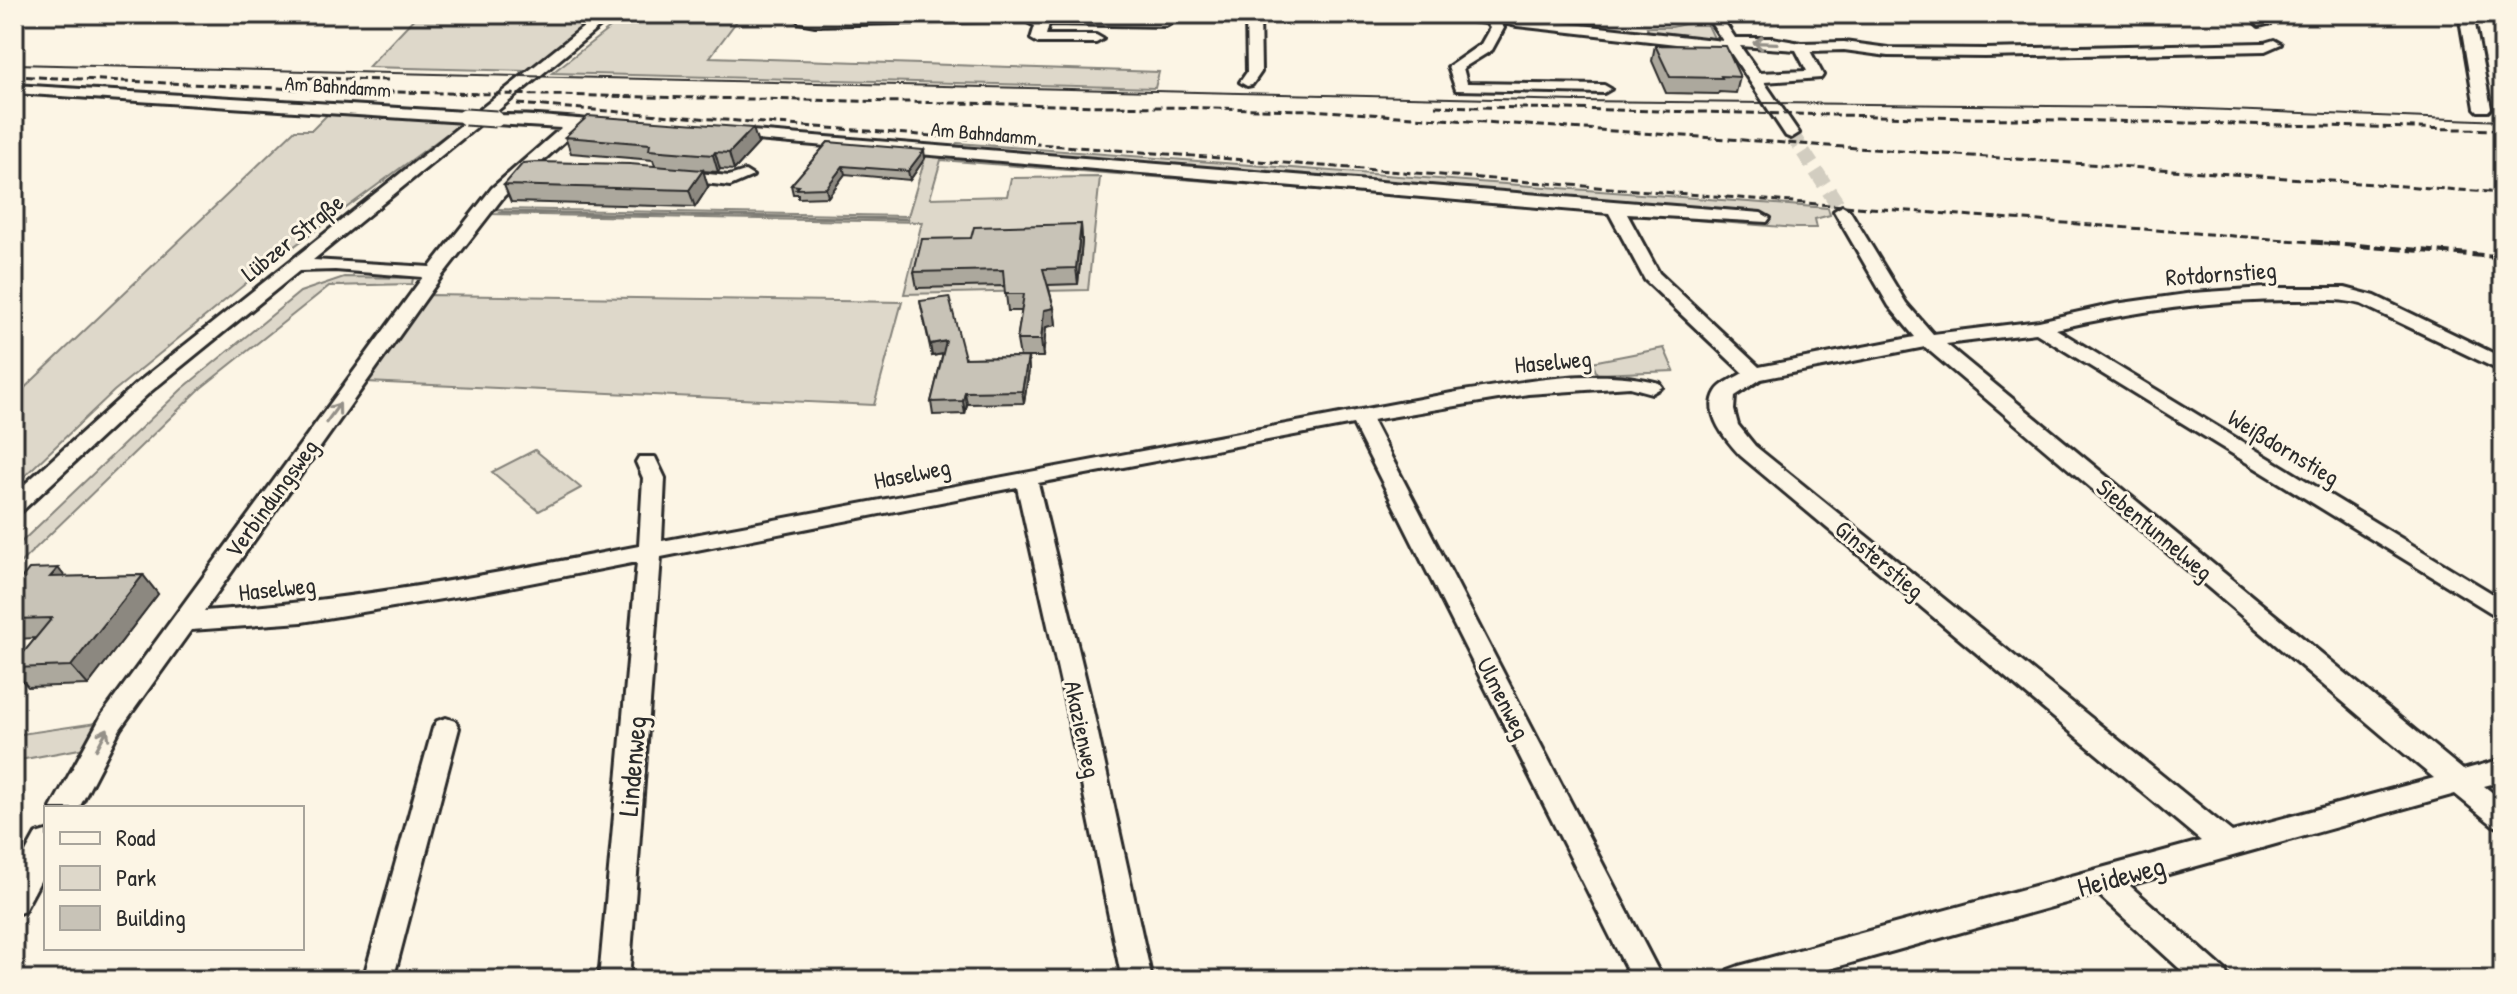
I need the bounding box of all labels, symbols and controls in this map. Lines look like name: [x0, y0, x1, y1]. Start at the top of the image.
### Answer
one-way arrow: [1752, 35, 1779, 50]
street label: Am Bahndamm: [284, 69, 392, 103]
street label: Am Bahndamm: [930, 115, 1038, 151]
street label: Lübzer Straße: [234, 186, 350, 288]
street label: Rotdornstieg: [2164, 253, 2278, 293]
street label: Haselweg: [1513, 342, 1593, 380]
street label: Weißdornstieg: [2222, 401, 2346, 493]
one-way arrow: [324, 403, 341, 424]
street label: Verbindungsweg: [217, 432, 325, 564]
street label: Haselweg: [871, 450, 953, 496]
street label: Siebentunnelweg: [2090, 471, 2220, 587]
street label: Ginsterstieg: [1829, 512, 1931, 606]
street label: Haselweg: [237, 568, 317, 608]
street label: Ulmenweg: [1470, 652, 1538, 744]
street label: Akazienweg: [1057, 678, 1109, 780]
street label: Lindenweg: [609, 714, 655, 818]
one-way arrow: [94, 728, 110, 752]
legend: [44, 806, 304, 950]
text: Road: [116, 821, 155, 853]
street label: Heideweg: [2073, 846, 2169, 906]
text: Park: [116, 861, 156, 893]
text: Building: [116, 901, 186, 933]

